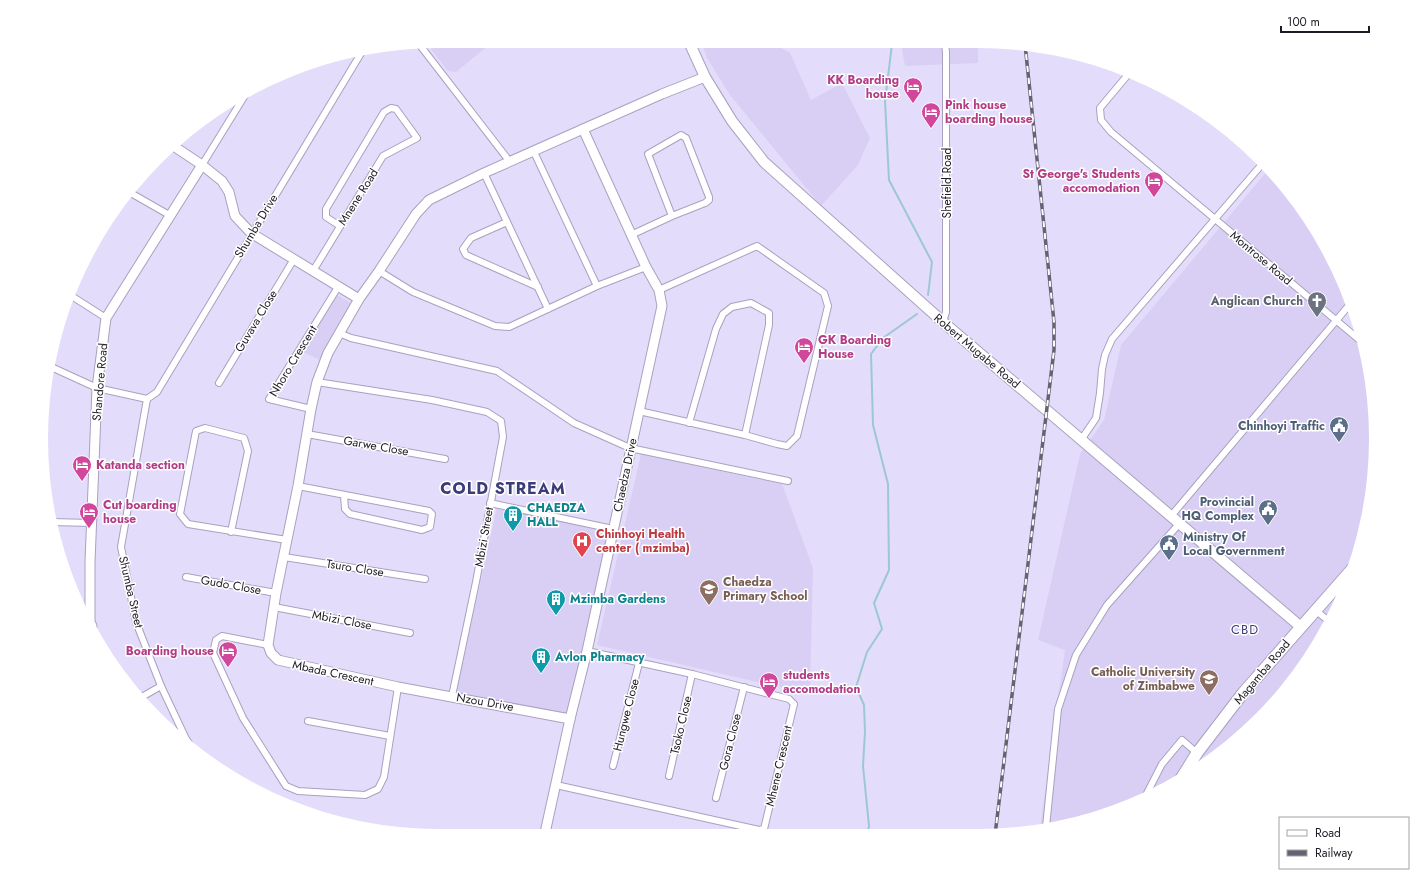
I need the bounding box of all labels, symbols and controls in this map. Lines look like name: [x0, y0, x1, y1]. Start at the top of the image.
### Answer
scale bar: [1281, 8, 1369, 34]
text: 100 m: [1287, 13, 1320, 31]
place label: KK Boarding house: [827, 71, 899, 103]
hotel icon: KK Boarding house: [902, 76, 924, 104]
place label: Pink house boarding house: [945, 96, 1033, 128]
hotel icon: Pink house boarding house: [920, 101, 942, 129]
street label: Shefield Road: [938, 148, 956, 218]
street label: Mnene Road: [333, 165, 383, 229]
place label: St George's Students accomodation: [1023, 165, 1141, 197]
hotel icon: St George's Students accomodation: [1143, 170, 1165, 198]
street label: Shumba Drive: [230, 191, 282, 261]
street label: Montrose Road: [1226, 227, 1296, 289]
street label: Guvava Close: [230, 286, 282, 356]
church icon: Anglican Church: [1306, 290, 1328, 318]
place label: Anglican Church: [1210, 292, 1303, 310]
street label: Robert Mugabe Road: [930, 309, 1024, 393]
street label: Nhoro Crescent: [265, 322, 322, 400]
place label: GK Boarding House: [818, 331, 891, 363]
hotel icon: GK Boarding House: [793, 336, 815, 364]
street label: Shandore Road: [88, 342, 112, 422]
public building icon: Chinhoyi Traffic: [1328, 415, 1350, 443]
place label: Chinhoyi Traffic: [1238, 417, 1325, 435]
street label: Garwe Close: [342, 431, 410, 461]
street label: Chaedza Drive: [608, 437, 642, 513]
hotel icon: Katanda section: [71, 454, 93, 482]
place label: Katanda section: [96, 456, 185, 474]
district label: COLD STREAM: [440, 477, 566, 500]
place label: Provincial HQ Complex: [1182, 493, 1255, 525]
place label: Cut boarding house: [103, 496, 177, 528]
public building icon: Provincial HQ Complex: [1257, 498, 1279, 526]
place label: CHAEDZA HALL: [527, 499, 586, 531]
hotel icon: Cut boarding house: [78, 501, 100, 529]
building icon: CHAEDZA HALL: [502, 504, 524, 532]
street label: Mbizi Street: [470, 506, 498, 568]
place label: Chinhoyi Health center ( mzimba): [596, 525, 690, 557]
place label: Ministry Of Local Government: [1183, 528, 1285, 560]
hospital icon: Chinhoyi Health center ( mzimba): [571, 530, 593, 558]
public building icon: Ministry Of Local Government: [1158, 533, 1180, 561]
street label: Shumba Street: [114, 554, 148, 630]
street label: Tsuro Close: [325, 555, 385, 581]
street label: Gudo Close: [199, 571, 263, 599]
place label: Chaedza Primary School: [723, 573, 808, 605]
school or university icon: Chaedza Primary School: [698, 578, 720, 606]
building icon: Mzimba Gardens: [545, 588, 567, 616]
place label: Mzimba Gardens: [570, 590, 666, 608]
street label: Mbizi Close: [311, 605, 373, 635]
district label: CBD: [1231, 620, 1259, 639]
street label: Magamba Road: [1230, 636, 1294, 708]
hotel icon: Boarding house: [217, 640, 239, 668]
place label: Boarding house: [126, 642, 214, 660]
building icon: Avlon Pharmacy: [530, 646, 552, 674]
place label: Avlon Pharmacy: [554, 648, 645, 666]
street label: Mbada Crescent: [291, 656, 375, 690]
place label: Catholic University of Zimbabwe: [1091, 663, 1196, 695]
place label: students accomodation: [783, 666, 860, 698]
school or university icon: Catholic University of Zimbabwe: [1198, 668, 1220, 696]
hotel icon: students accomodation: [758, 671, 780, 699]
street label: Hungwe Close: [608, 677, 644, 753]
street label: Nzou Drive: [455, 688, 515, 716]
street label: Tsoko Close: [666, 694, 696, 756]
street label: Gora Close: [714, 712, 746, 772]
street label: Mhene Crescent: [761, 724, 797, 808]
legend: [1279, 817, 1409, 869]
text: Road: [1315, 824, 1341, 842]
text: Railway: [1315, 844, 1353, 862]

